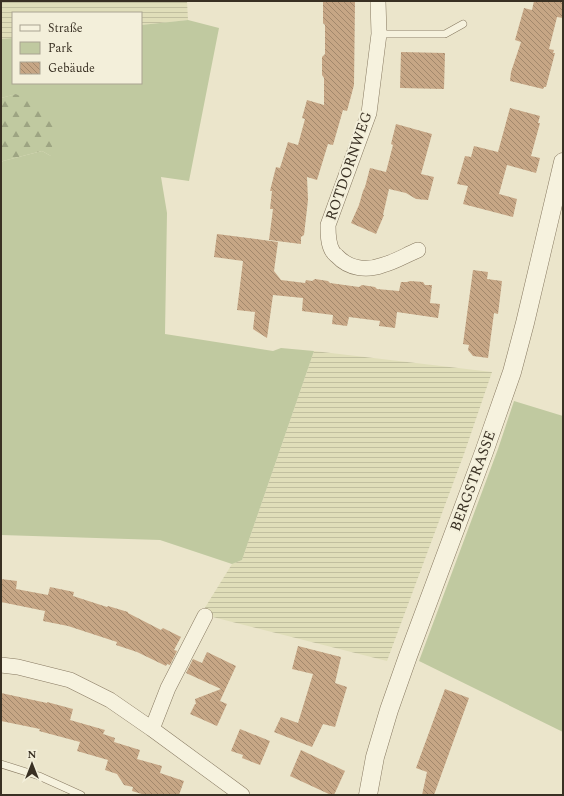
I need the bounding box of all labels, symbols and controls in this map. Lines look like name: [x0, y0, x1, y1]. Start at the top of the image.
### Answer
legend: [12, 12, 142, 84]
text: Straße: [48, 19, 83, 38]
text: Park: [48, 39, 73, 58]
text: Gebäude: [48, 59, 95, 78]
street label: ROTDORNWEG: [320, 108, 378, 224]
street label: BERGSTRASSE: [444, 427, 502, 535]
north arrow: [12, 744, 52, 784]
text: N: [28, 746, 37, 763]

